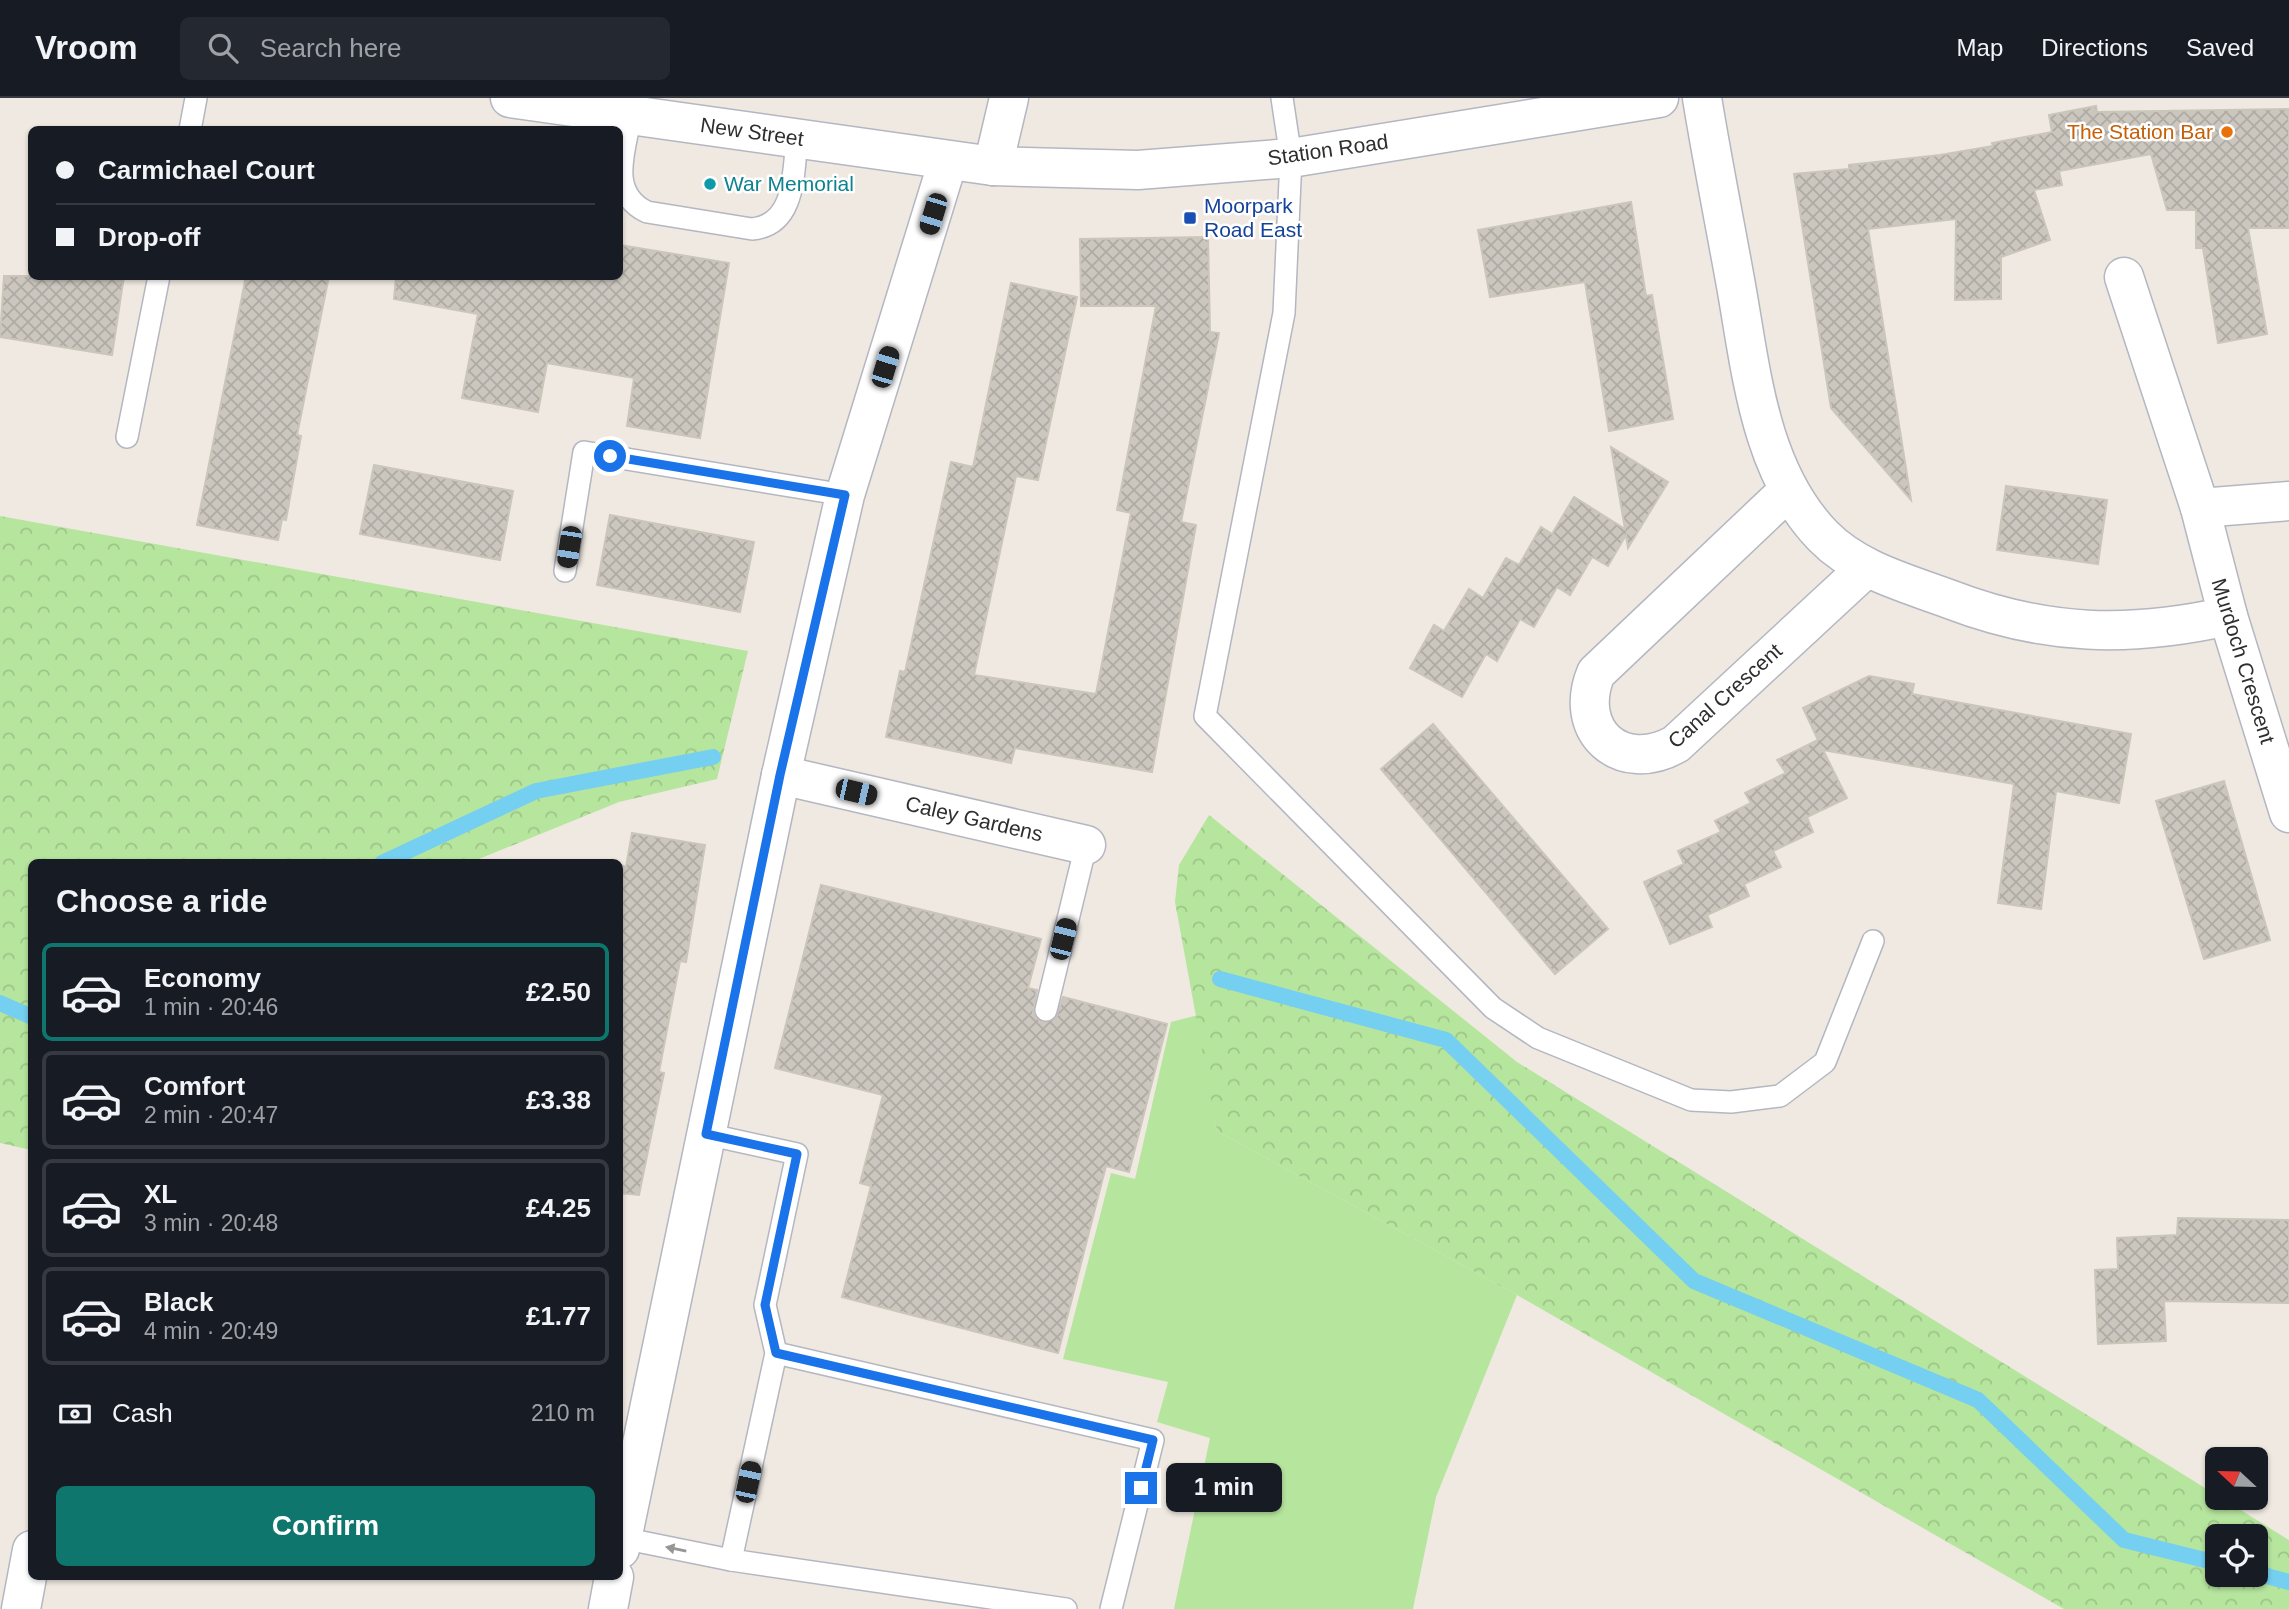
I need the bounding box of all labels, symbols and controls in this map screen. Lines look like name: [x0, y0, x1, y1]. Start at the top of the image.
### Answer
search box: [180, 17, 670, 80]
text: Vroom: [35, 29, 138, 66]
icon: search: [204, 29, 242, 67]
text: Search here: [260, 33, 401, 63]
text: Map: [1957, 34, 2003, 61]
text: Directions: [2041, 34, 2148, 61]
text: Saved: [2186, 34, 2254, 61]
street label: New Street: [699, 113, 805, 150]
place label: The Station Bar: [2067, 120, 2213, 143]
marker: The Station Bar: [2219, 124, 2235, 140]
street label: Station Road: [1266, 130, 1390, 169]
text: Carmichael Court: [98, 155, 315, 185]
place label: War Memorial: [724, 172, 854, 195]
marker: War Memorial: [702, 176, 718, 192]
car: [917, 191, 950, 237]
place label: Moorpark Road East: [1204, 194, 1302, 241]
marker: Moorpark Road East: [1182, 210, 1198, 226]
text: Drop-off: [98, 222, 201, 252]
car: [869, 344, 902, 390]
route start: [594, 440, 626, 472]
car: [556, 525, 583, 569]
street label: Murdoch Crescent: [2207, 575, 2280, 746]
street label: Canal Crescent: [1663, 639, 1786, 753]
car: [834, 777, 879, 807]
street label: Caley Gardens: [903, 792, 1045, 845]
text: Choose a ride: [56, 883, 268, 919]
car: [1048, 916, 1079, 962]
icon: car: [60, 961, 123, 1024]
text: Economy: [144, 963, 261, 993]
text: £2.50: [526, 977, 591, 1007]
text: 1 min · 20:46: [144, 994, 278, 1020]
icon: car: [60, 1069, 123, 1132]
text: Comfort: [144, 1071, 245, 1101]
text: £3.38: [526, 1085, 591, 1115]
text: 2 min · 20:47: [144, 1102, 278, 1128]
icon: car: [60, 1177, 123, 1240]
text: XL: [144, 1179, 177, 1209]
text: £4.25: [526, 1193, 591, 1223]
text: 3 min · 20:48: [144, 1210, 278, 1236]
icon: car: [60, 1285, 123, 1348]
text: Black: [144, 1287, 213, 1317]
text: £1.77: [526, 1301, 591, 1331]
text: 4 min · 20:49: [144, 1318, 278, 1344]
icon: cash: [56, 1395, 94, 1433]
text: Cash: [112, 1398, 173, 1428]
text: 210 m: [531, 1400, 595, 1426]
north arrow: [2205, 1447, 2268, 1510]
map controls: [2205, 1447, 2268, 1587]
car: [734, 1459, 763, 1505]
callout: 1 min: [1166, 1464, 1281, 1512]
route end: [1125, 1472, 1157, 1504]
text: 1 min: [1194, 1474, 1254, 1500]
button: Confirm: [56, 1486, 595, 1566]
button: locate: [2205, 1524, 2268, 1587]
one-way arrow: [665, 1543, 687, 1554]

